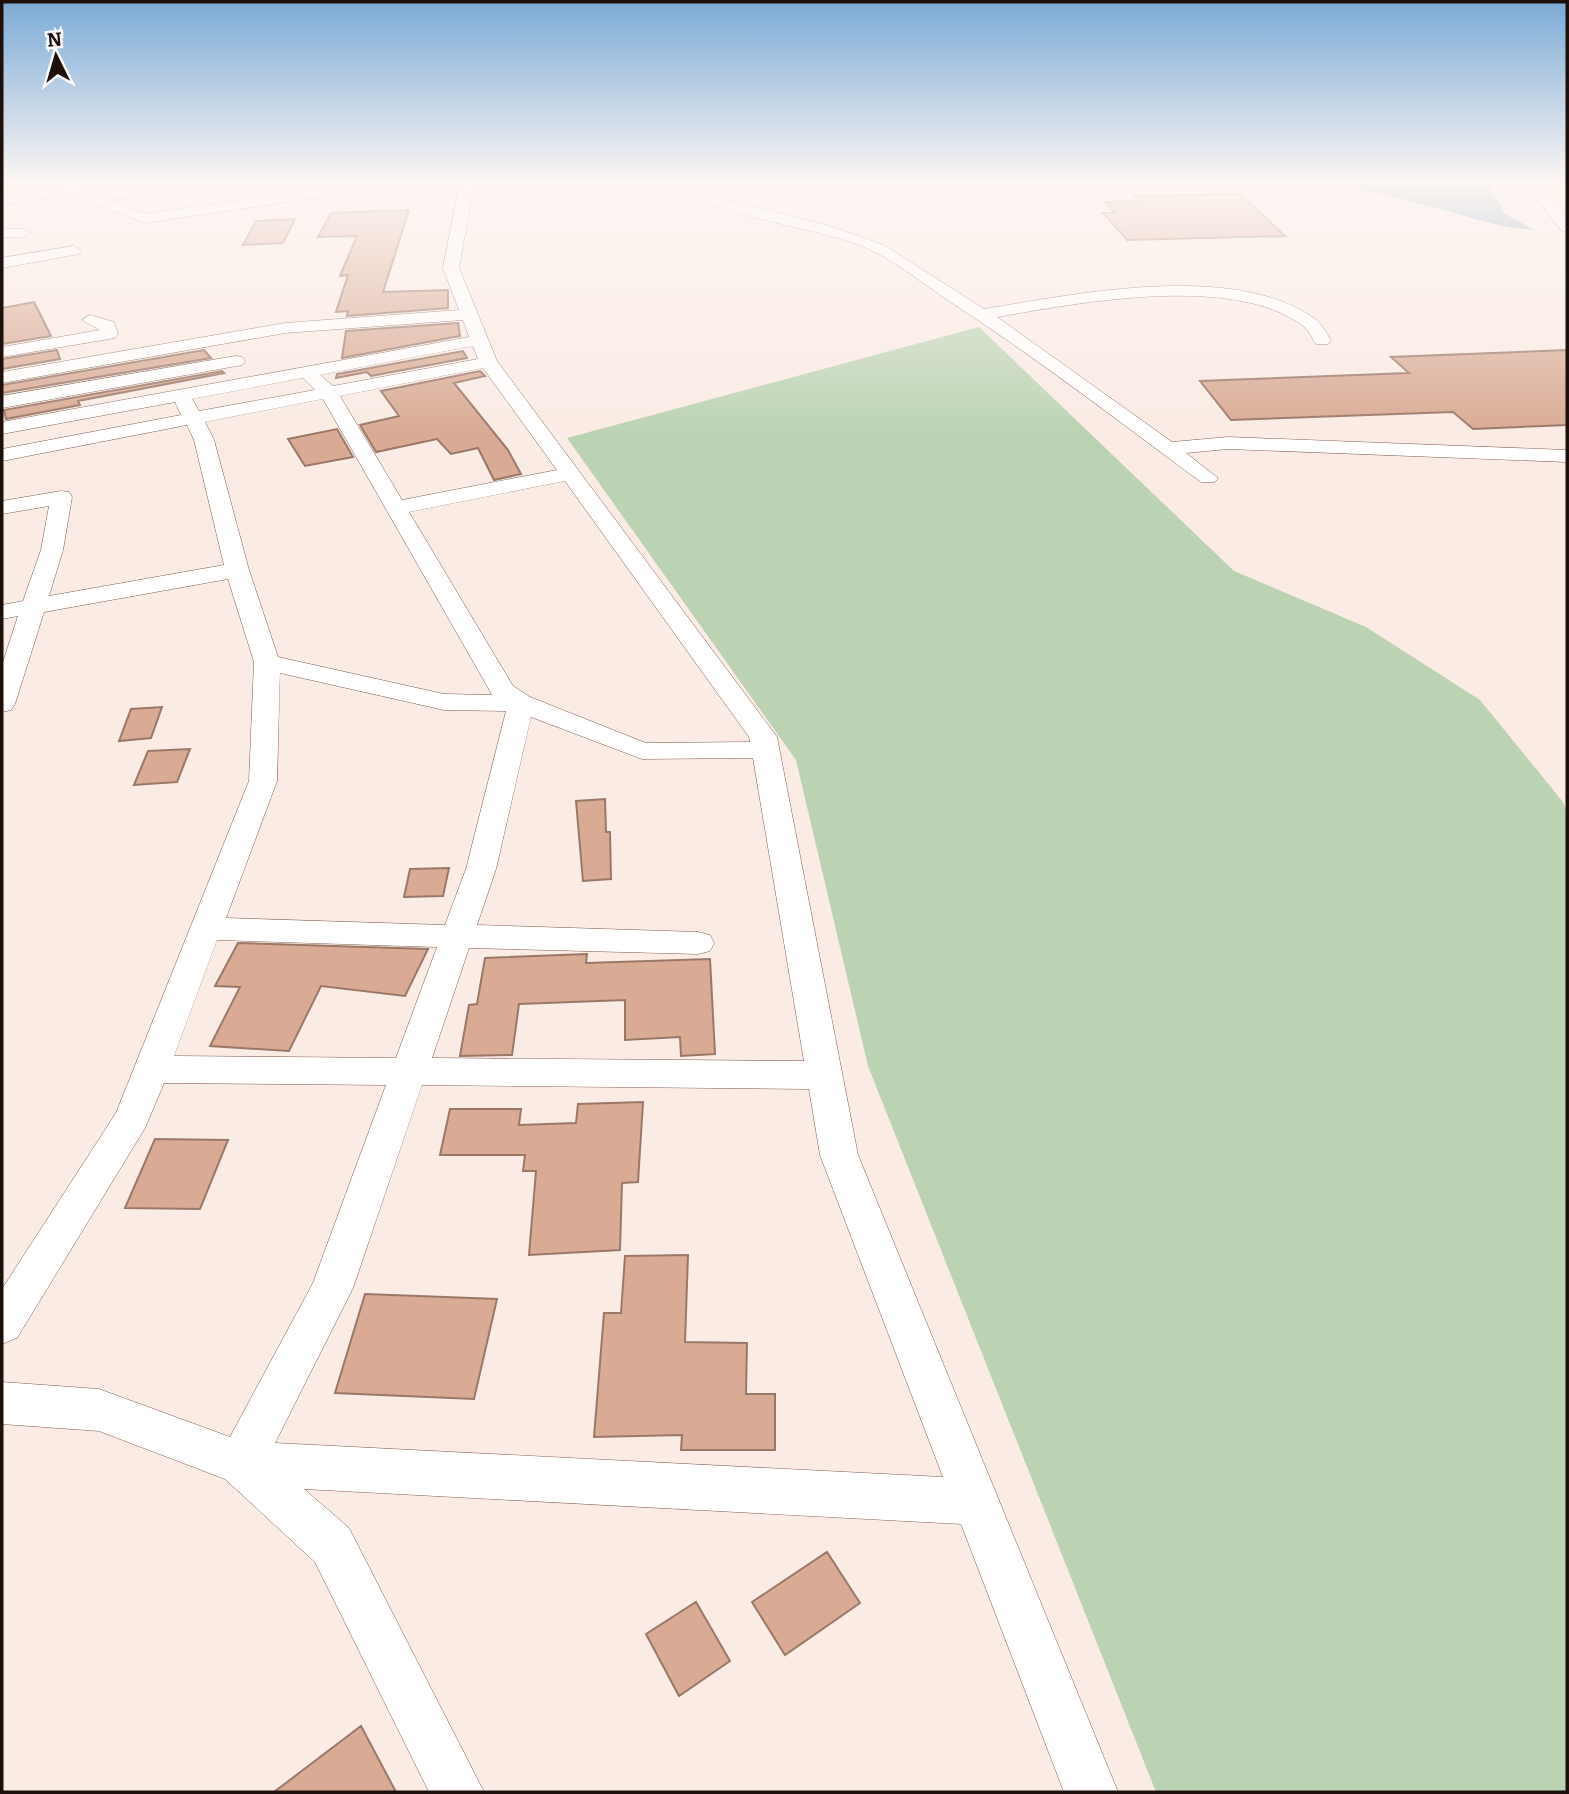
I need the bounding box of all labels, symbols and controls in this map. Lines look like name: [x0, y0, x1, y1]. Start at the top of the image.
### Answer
north arrow: [21, 21, 91, 91]
text: N: [46, 27, 63, 52]

